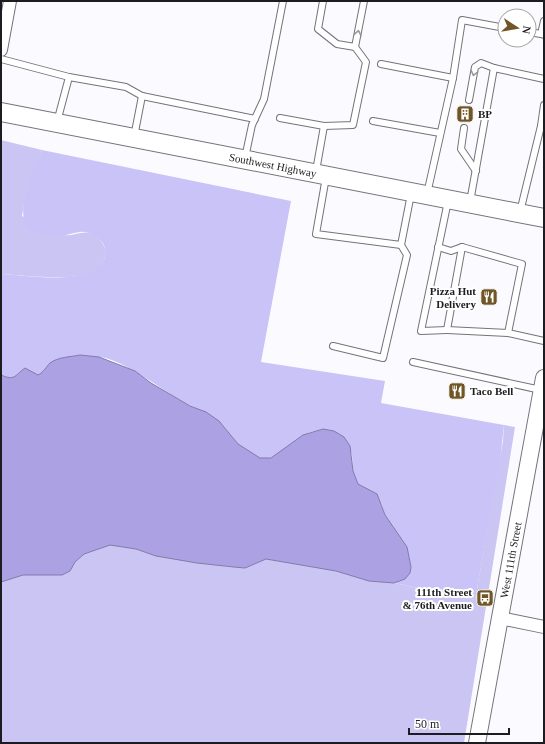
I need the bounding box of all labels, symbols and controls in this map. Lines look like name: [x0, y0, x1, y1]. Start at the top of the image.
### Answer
north arrow: [497, 8, 537, 48]
text: N: [520, 25, 533, 35]
one-way arrow: [353, 30, 362, 36]
one-way arrow: [471, 70, 479, 77]
building icon: BP: [455, 104, 475, 124]
place label: BP: [478, 108, 492, 120]
street label: Southwest Highway: [228, 151, 318, 180]
place label: Pizza Hut Delivery: [430, 285, 477, 310]
restaurant icon: Pizza Hut Delivery: [479, 287, 499, 307]
restaurant icon: Taco Bell: [447, 381, 467, 401]
place label: Taco Bell: [470, 385, 513, 397]
street label: West 111th Street: [498, 521, 523, 599]
place label: 111th Street & 76th Avenue: [403, 586, 472, 611]
bus stop icon: 111th Street & 76th Avenue: [475, 588, 495, 608]
scale bar: [409, 710, 509, 736]
text: 50 m: [415, 717, 440, 731]

